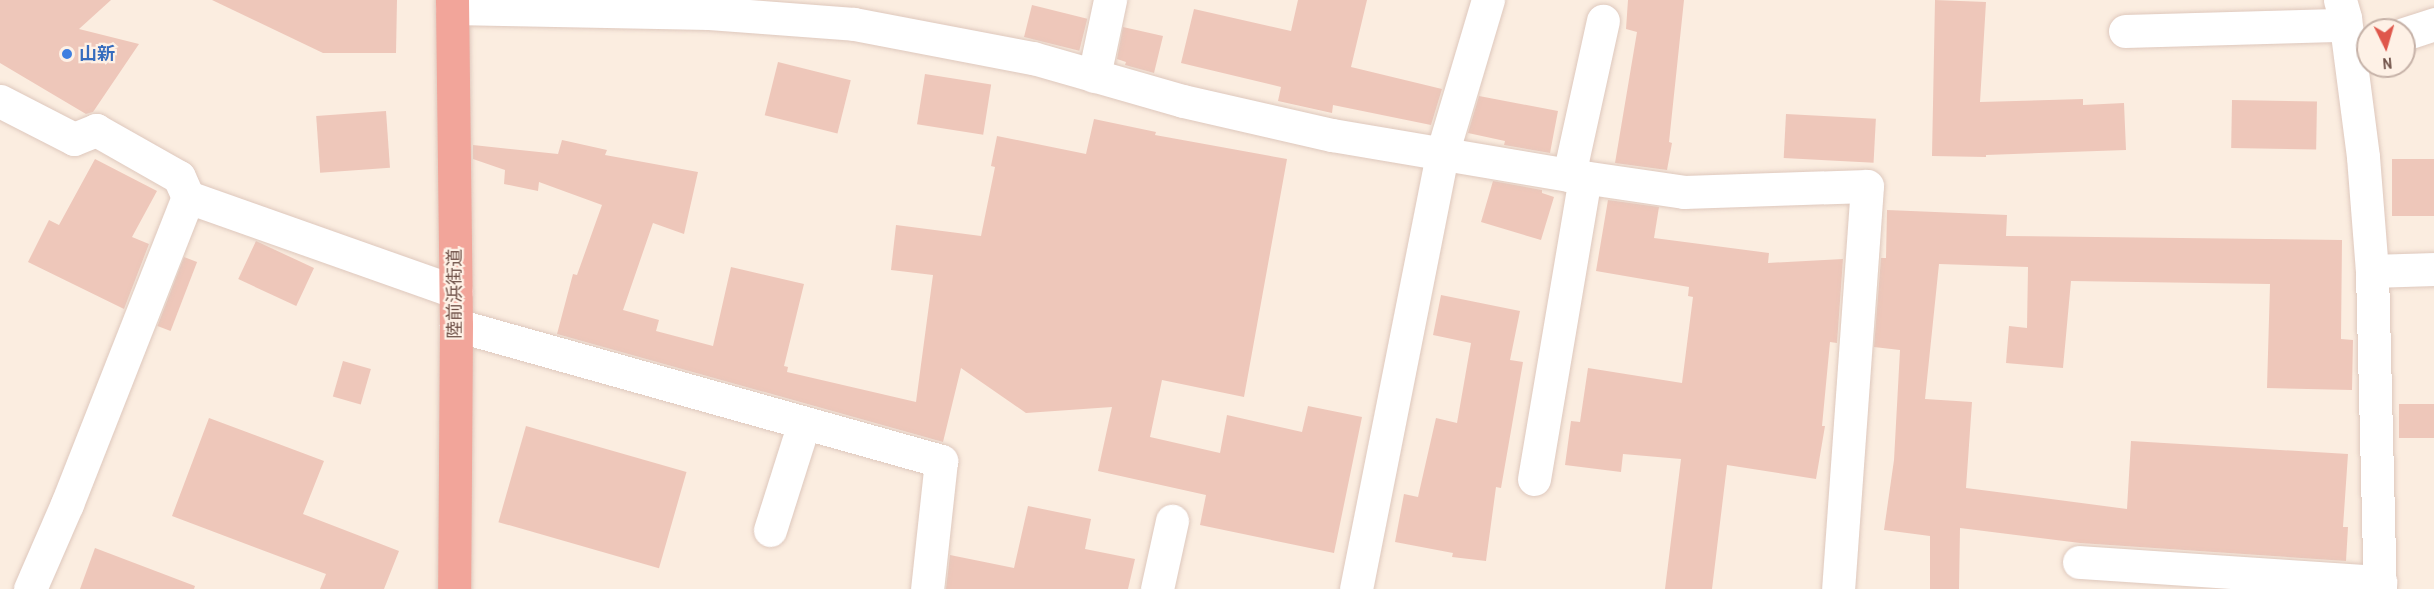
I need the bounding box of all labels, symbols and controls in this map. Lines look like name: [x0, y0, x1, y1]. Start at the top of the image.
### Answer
north arrow: [2356, 18, 2416, 78]
place label: 山新: [79, 43, 115, 65]
marker: 山新: [60, 47, 74, 61]
text: N: [2382, 53, 2393, 75]
street label: 陸前浜街道: [444, 249, 466, 339]

